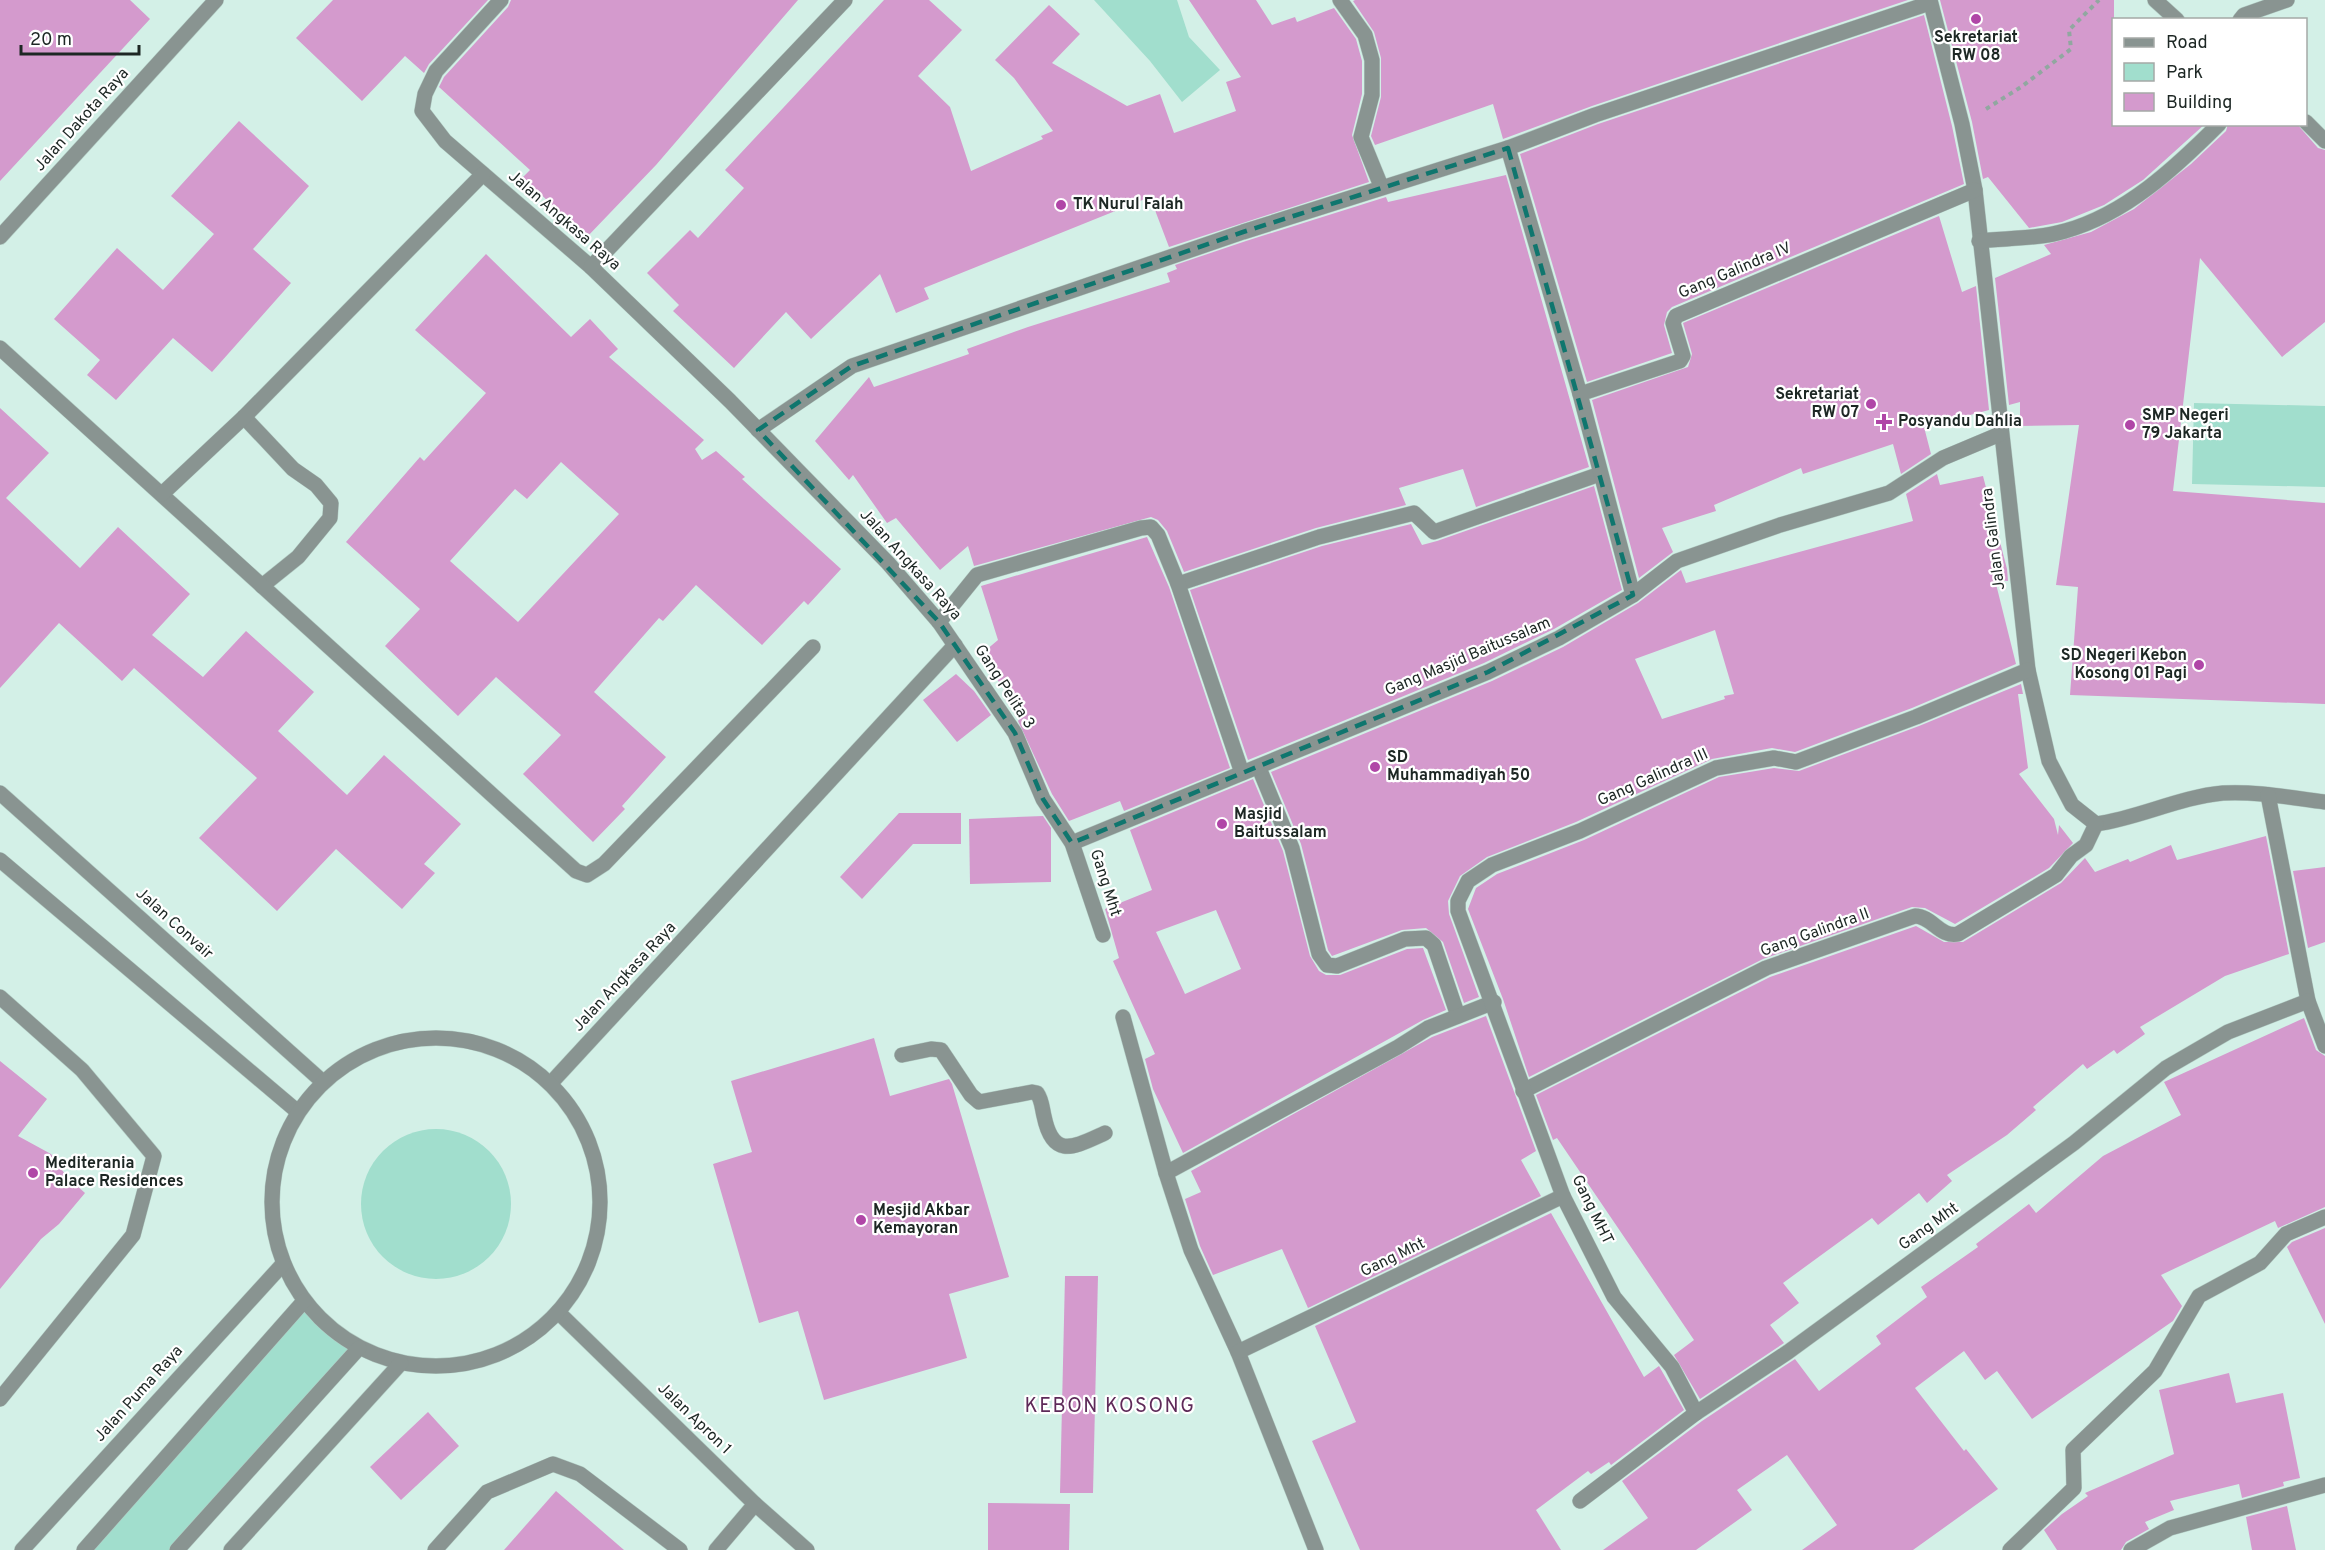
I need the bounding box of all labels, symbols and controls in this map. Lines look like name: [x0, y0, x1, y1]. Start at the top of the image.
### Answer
marker: Sekretariat RW 08: [1969, 12, 1983, 26]
scale bar: [21, 18, 140, 56]
legend: [2112, 18, 2307, 126]
place label: Sekretariat RW 08: [1934, 28, 2018, 66]
text: 20 m: [30, 29, 72, 52]
text: Road: [2166, 32, 2208, 55]
text: Park: [2166, 62, 2203, 85]
street label: Jalan Dakota Raya: [30, 64, 134, 176]
text: Building: [2166, 92, 2232, 115]
street label: Jalan Angkasa Raya: [504, 167, 624, 275]
place label: TK Nurul Falah: [1073, 195, 1183, 215]
marker: TK Nurul Falah: [1054, 198, 1068, 212]
street label: Gang Galindra IV: [1676, 238, 1794, 304]
place label: Sekretariat RW 07: [1775, 385, 1859, 423]
marker: Sekretariat RW 07: [1864, 397, 1878, 411]
place label: SMP Negeri 79 Jakarta: [2142, 406, 2229, 444]
place label: Posyandu Dahlia: [1898, 412, 2022, 432]
marker: Posyandu Dahlia: [1875, 413, 1893, 431]
marker: SMP Negeri 79 Jakarta: [2123, 418, 2137, 432]
street label: Jalan Galindra: [1978, 487, 2010, 591]
street label: Jalan Angkasa Raya: [855, 505, 965, 625]
street label: Gang Masjid Baitussalam: [1382, 613, 1554, 701]
street label: Gang Pelita 3: [969, 641, 1039, 733]
place label: SD Negeri Kebon Kosong 01 Pagi: [2061, 646, 2187, 684]
marker: SD Negeri Kebon Kosong 01 Pagi: [2192, 658, 2206, 672]
street label: Gang Galindra III: [1595, 745, 1711, 811]
place label: SD Muhammadiyah 50: [1387, 748, 1530, 786]
marker: SD Muhammadiyah 50: [1368, 760, 1382, 774]
place label: Masjid Baitussalam: [1234, 805, 1327, 843]
marker: Masjid Baitussalam: [1215, 817, 1229, 831]
street label: Gang Mht: [1085, 847, 1125, 919]
street label: Jalan Convair: [131, 884, 217, 964]
street label: Gang Galindra II: [1758, 904, 1872, 962]
street label: Jalan Angkasa Raya: [569, 918, 681, 1036]
place label: Mediterania Palace Residences: [45, 1154, 184, 1192]
marker: Mediterania Palace Residences: [26, 1166, 40, 1180]
street label: Gang MHT: [1567, 1172, 1617, 1248]
street label: Gang Mht: [1895, 1199, 1963, 1255]
place label: Mesjid Akbar Kemayoran: [873, 1201, 970, 1239]
marker: Mesjid Akbar Kemayoran: [854, 1213, 868, 1227]
street label: Gang Mht: [1357, 1234, 1429, 1282]
street label: Jalan Puma Raya: [90, 1342, 188, 1446]
street label: Jalan Apron 1: [653, 1379, 735, 1459]
district label: KEBON KOSONG: [1025, 1394, 1195, 1420]

